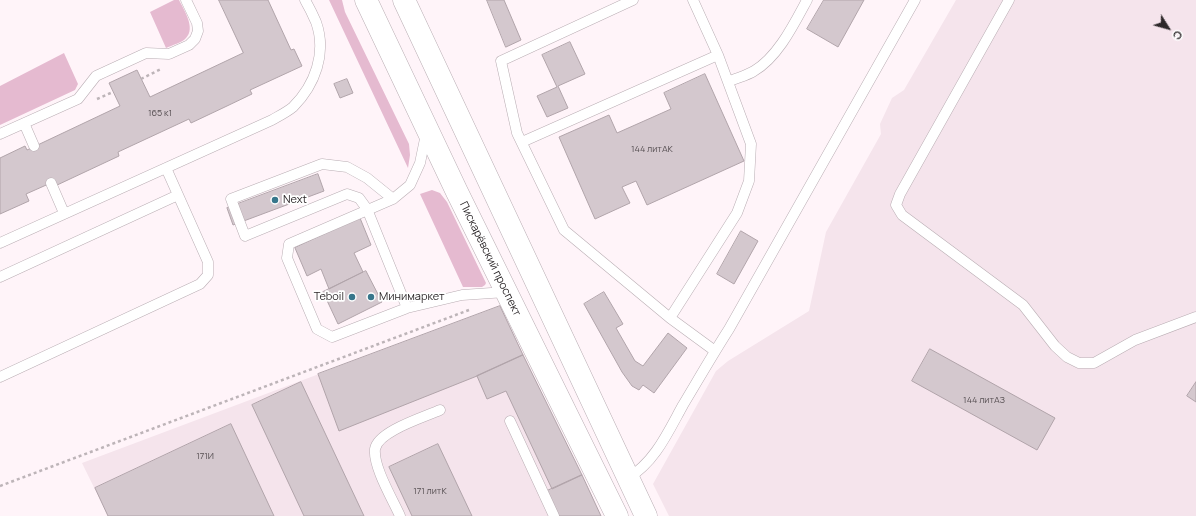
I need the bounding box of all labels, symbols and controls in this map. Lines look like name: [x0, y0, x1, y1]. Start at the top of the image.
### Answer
north arrow: [1148, 8, 1188, 48]
text: С: [1170, 28, 1186, 43]
house number: 165 к1: [148, 108, 172, 118]
house number: 144 литАК: [631, 144, 673, 154]
place label: Next: [283, 193, 307, 207]
marker: Next: [270, 195, 280, 205]
street label: Пискарёвский проспект: [457, 200, 523, 318]
place label: Teboil: [314, 290, 344, 304]
place label: Минимаркет: [379, 290, 445, 304]
marker: Teboil: [347, 292, 357, 302]
marker: Минимаркет: [366, 292, 376, 302]
house number: 144 литАЗ: [963, 395, 1005, 405]
house number: 171И: [196, 451, 214, 461]
house number: 171 литК: [413, 486, 447, 496]

